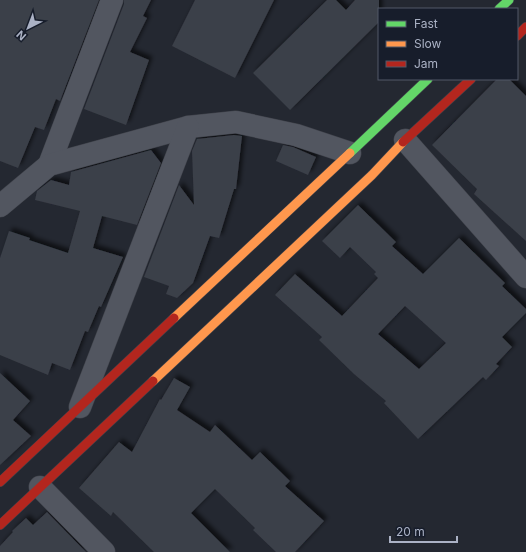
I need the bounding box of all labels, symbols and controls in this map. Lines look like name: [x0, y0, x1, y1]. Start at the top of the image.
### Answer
north arrow: [8, 8, 48, 48]
legend: [378, 8, 518, 80]
text: Fast: [414, 16, 438, 31]
text: N: [14, 27, 29, 43]
text: Slow: [414, 36, 442, 51]
text: Jam: [414, 56, 438, 71]
scale bar: [390, 518, 457, 544]
text: 20 m: [396, 524, 425, 539]

